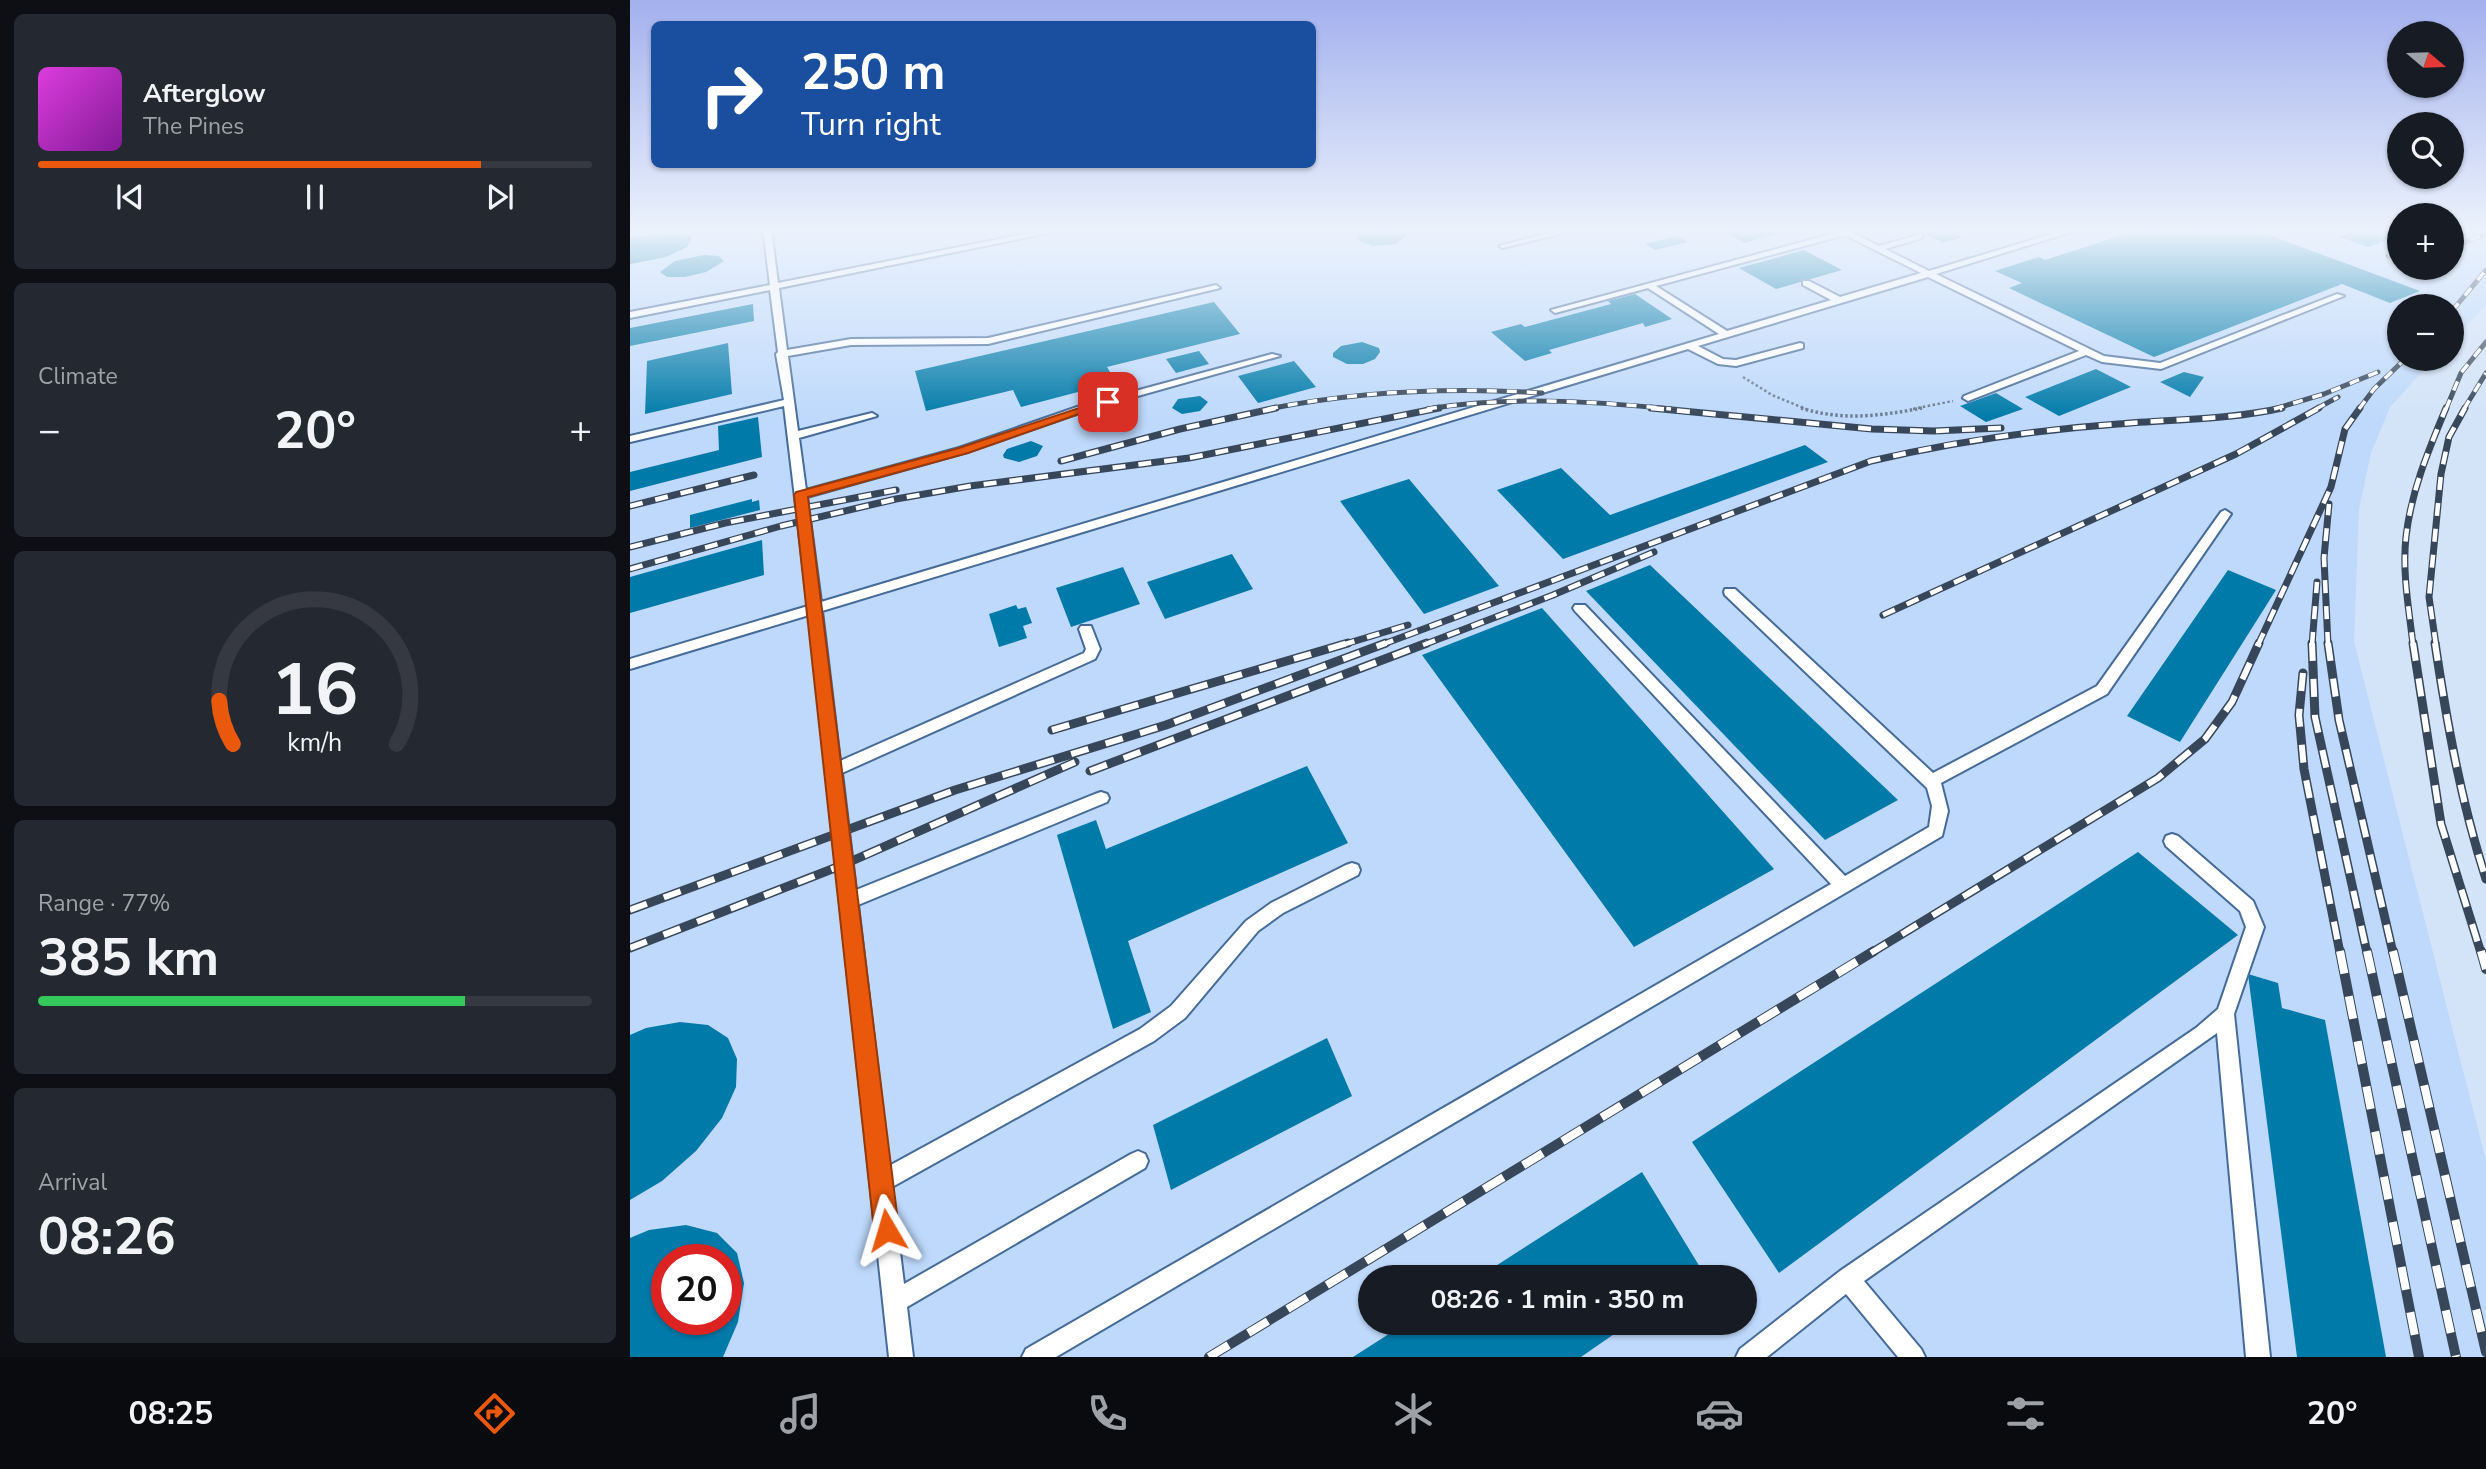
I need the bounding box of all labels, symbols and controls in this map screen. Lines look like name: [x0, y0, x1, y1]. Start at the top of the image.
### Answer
north arrow: [2387, 21, 2464, 98]
map controls: [2387, 21, 2464, 371]
text: 250 m: [801, 39, 945, 106]
icon: right: [686, 49, 777, 140]
text: Afterglow: [143, 76, 266, 111]
text: Turn right: [801, 103, 941, 146]
text: The Pines: [143, 111, 244, 142]
button: search: [2387, 112, 2464, 189]
icon: previous: [111, 178, 149, 216]
icon: pause: [296, 178, 334, 216]
icon: next: [481, 178, 519, 216]
button: +: [2387, 203, 2464, 280]
button: −: [2387, 294, 2464, 371]
text: Climate: [38, 361, 118, 392]
pin: [1078, 372, 1138, 432]
icon: arrive: [1089, 383, 1127, 421]
text: 20°: [274, 395, 356, 466]
text: −: [38, 405, 61, 456]
text: +: [569, 405, 592, 456]
text: 16: [271, 641, 359, 741]
text: km/h: [287, 726, 343, 760]
text: Range · 77%: [38, 888, 170, 919]
text: 385 km: [38, 922, 219, 993]
text: Arrival: [38, 1167, 107, 1198]
position arrow: [850, 1193, 924, 1267]
text: 08:26: [38, 1201, 176, 1272]
speed limit sign: 20: [651, 1244, 742, 1335]
text: 08:26 · 1 min · 350 m: [1431, 1282, 1684, 1317]
icon: directions: [470, 1389, 519, 1438]
icon: music: [776, 1389, 825, 1438]
icon: phone: [1083, 1389, 1132, 1438]
icon: climate: [1389, 1389, 1438, 1438]
icon: car: [1695, 1389, 1744, 1438]
icon: filters: [2001, 1389, 2050, 1438]
text: 08:25: [129, 1392, 213, 1435]
text: 20°: [2307, 1392, 2357, 1435]

